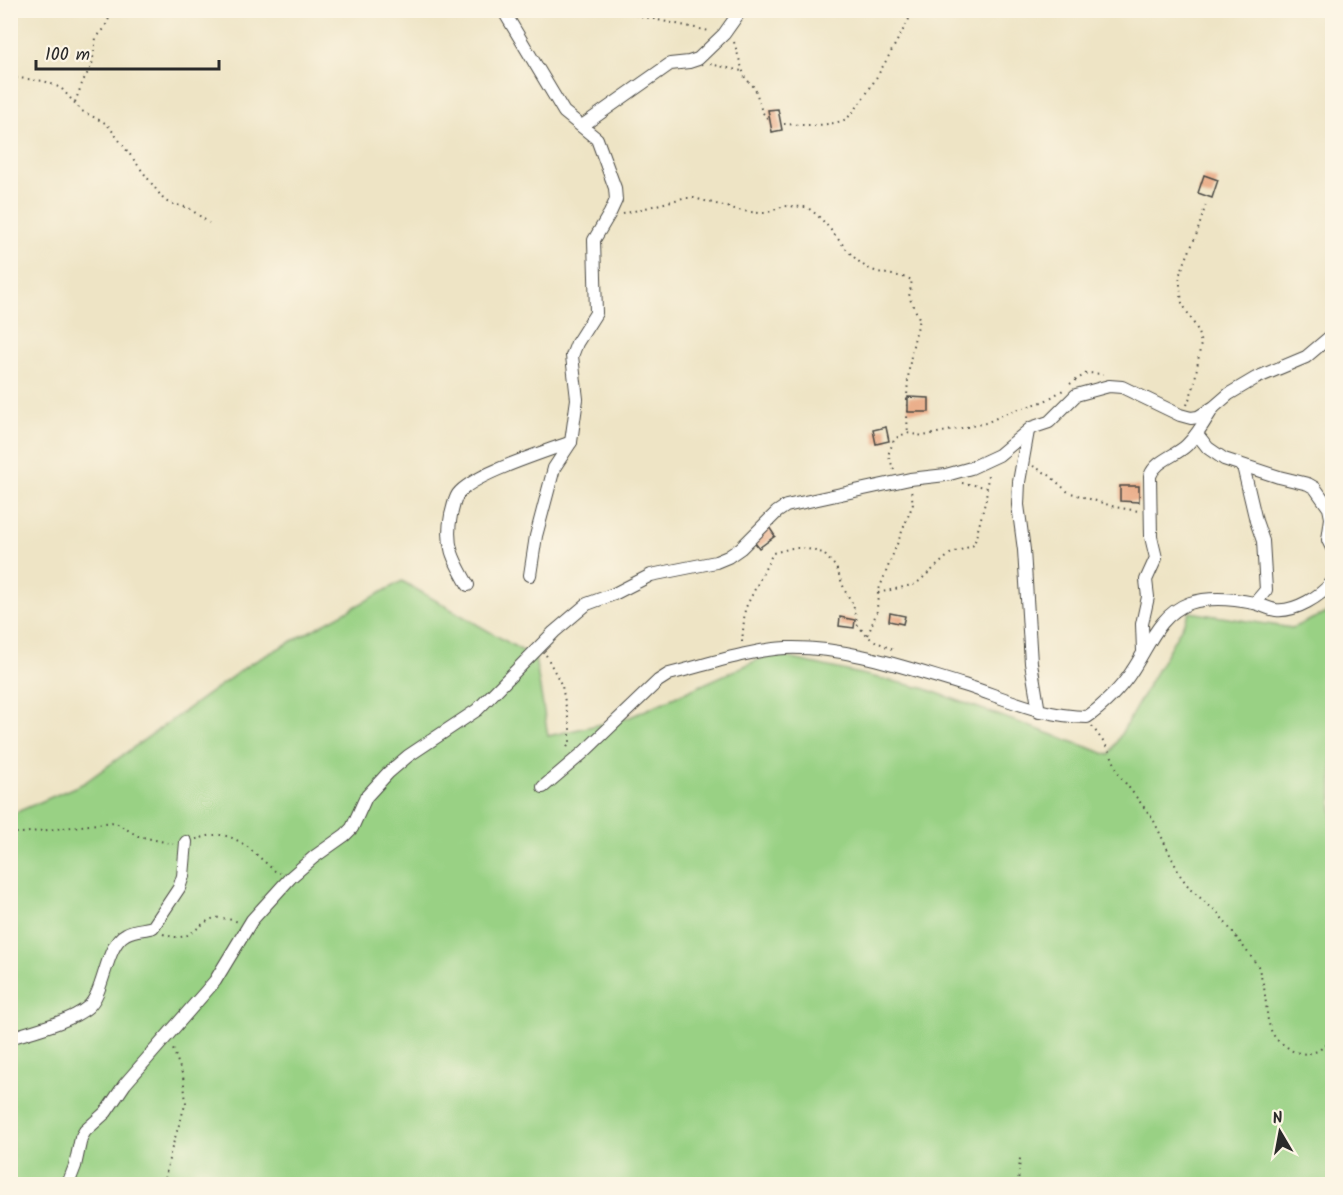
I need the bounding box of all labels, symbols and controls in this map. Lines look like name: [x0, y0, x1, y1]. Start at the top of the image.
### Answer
scale bar: [36, 33, 219, 71]
text: 100 m: [45, 41, 90, 70]
north arrow: [1250, 1102, 1310, 1162]
text: N: [1271, 1106, 1285, 1132]

